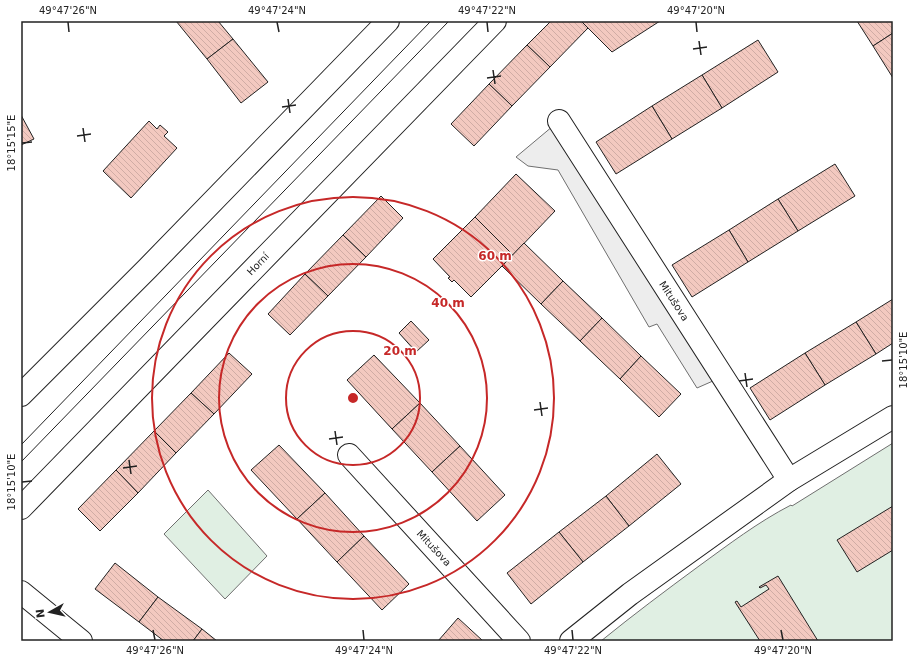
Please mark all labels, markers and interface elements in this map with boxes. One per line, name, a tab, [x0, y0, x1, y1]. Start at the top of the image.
text: 49°47'26"N	[39, 5, 97, 16]
text: 49°47'24"N	[248, 5, 306, 16]
text: 49°47'22"N	[458, 5, 516, 16]
text: 49°47'20"N	[667, 5, 725, 16]
text: 18°15'15"E	[6, 115, 17, 171]
text: 60 m	[478, 249, 512, 263]
street label: Horní	[245, 250, 272, 277]
street label: Mitušova	[657, 279, 691, 323]
text: 40 m	[431, 296, 465, 310]
text: 18°15'10"E	[898, 332, 909, 388]
text: 20 m	[383, 344, 417, 358]
centre of rings	[346, 391, 360, 405]
text: 18°15'10"E	[6, 454, 17, 510]
street label: Mitušova	[415, 528, 453, 568]
north arrow	[30, 592, 70, 632]
text: N	[34, 608, 48, 619]
text: 49°47'26"N	[126, 645, 184, 656]
text: 49°47'24"N	[335, 645, 393, 656]
text: 49°47'22"N	[544, 645, 602, 656]
text: 49°47'20"N	[754, 645, 812, 656]

